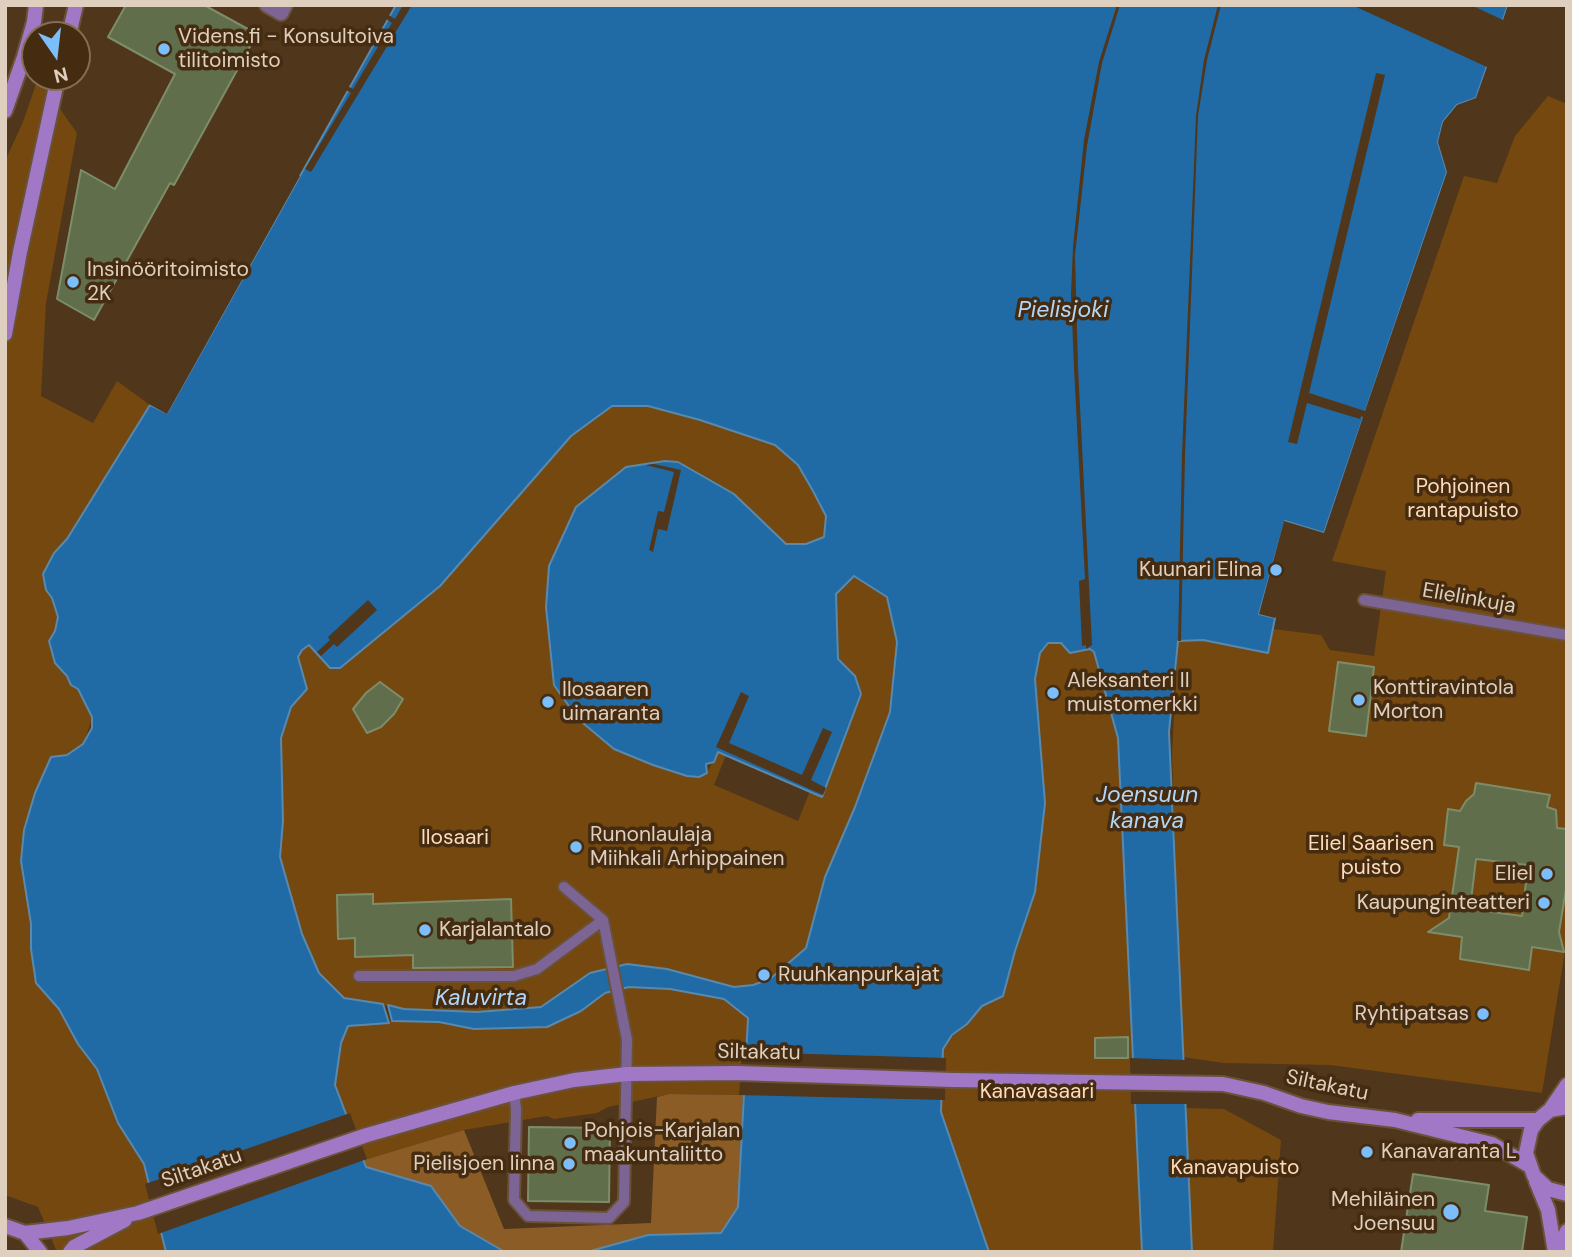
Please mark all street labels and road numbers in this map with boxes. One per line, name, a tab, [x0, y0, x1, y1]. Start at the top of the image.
street label: Elielinkuja	[1420, 578, 1518, 620]
street label: Siltakatu	[717, 1040, 801, 1066]
street label: Siltakatu	[1284, 1065, 1370, 1107]
street label: Siltakatu	[158, 1144, 246, 1194]

